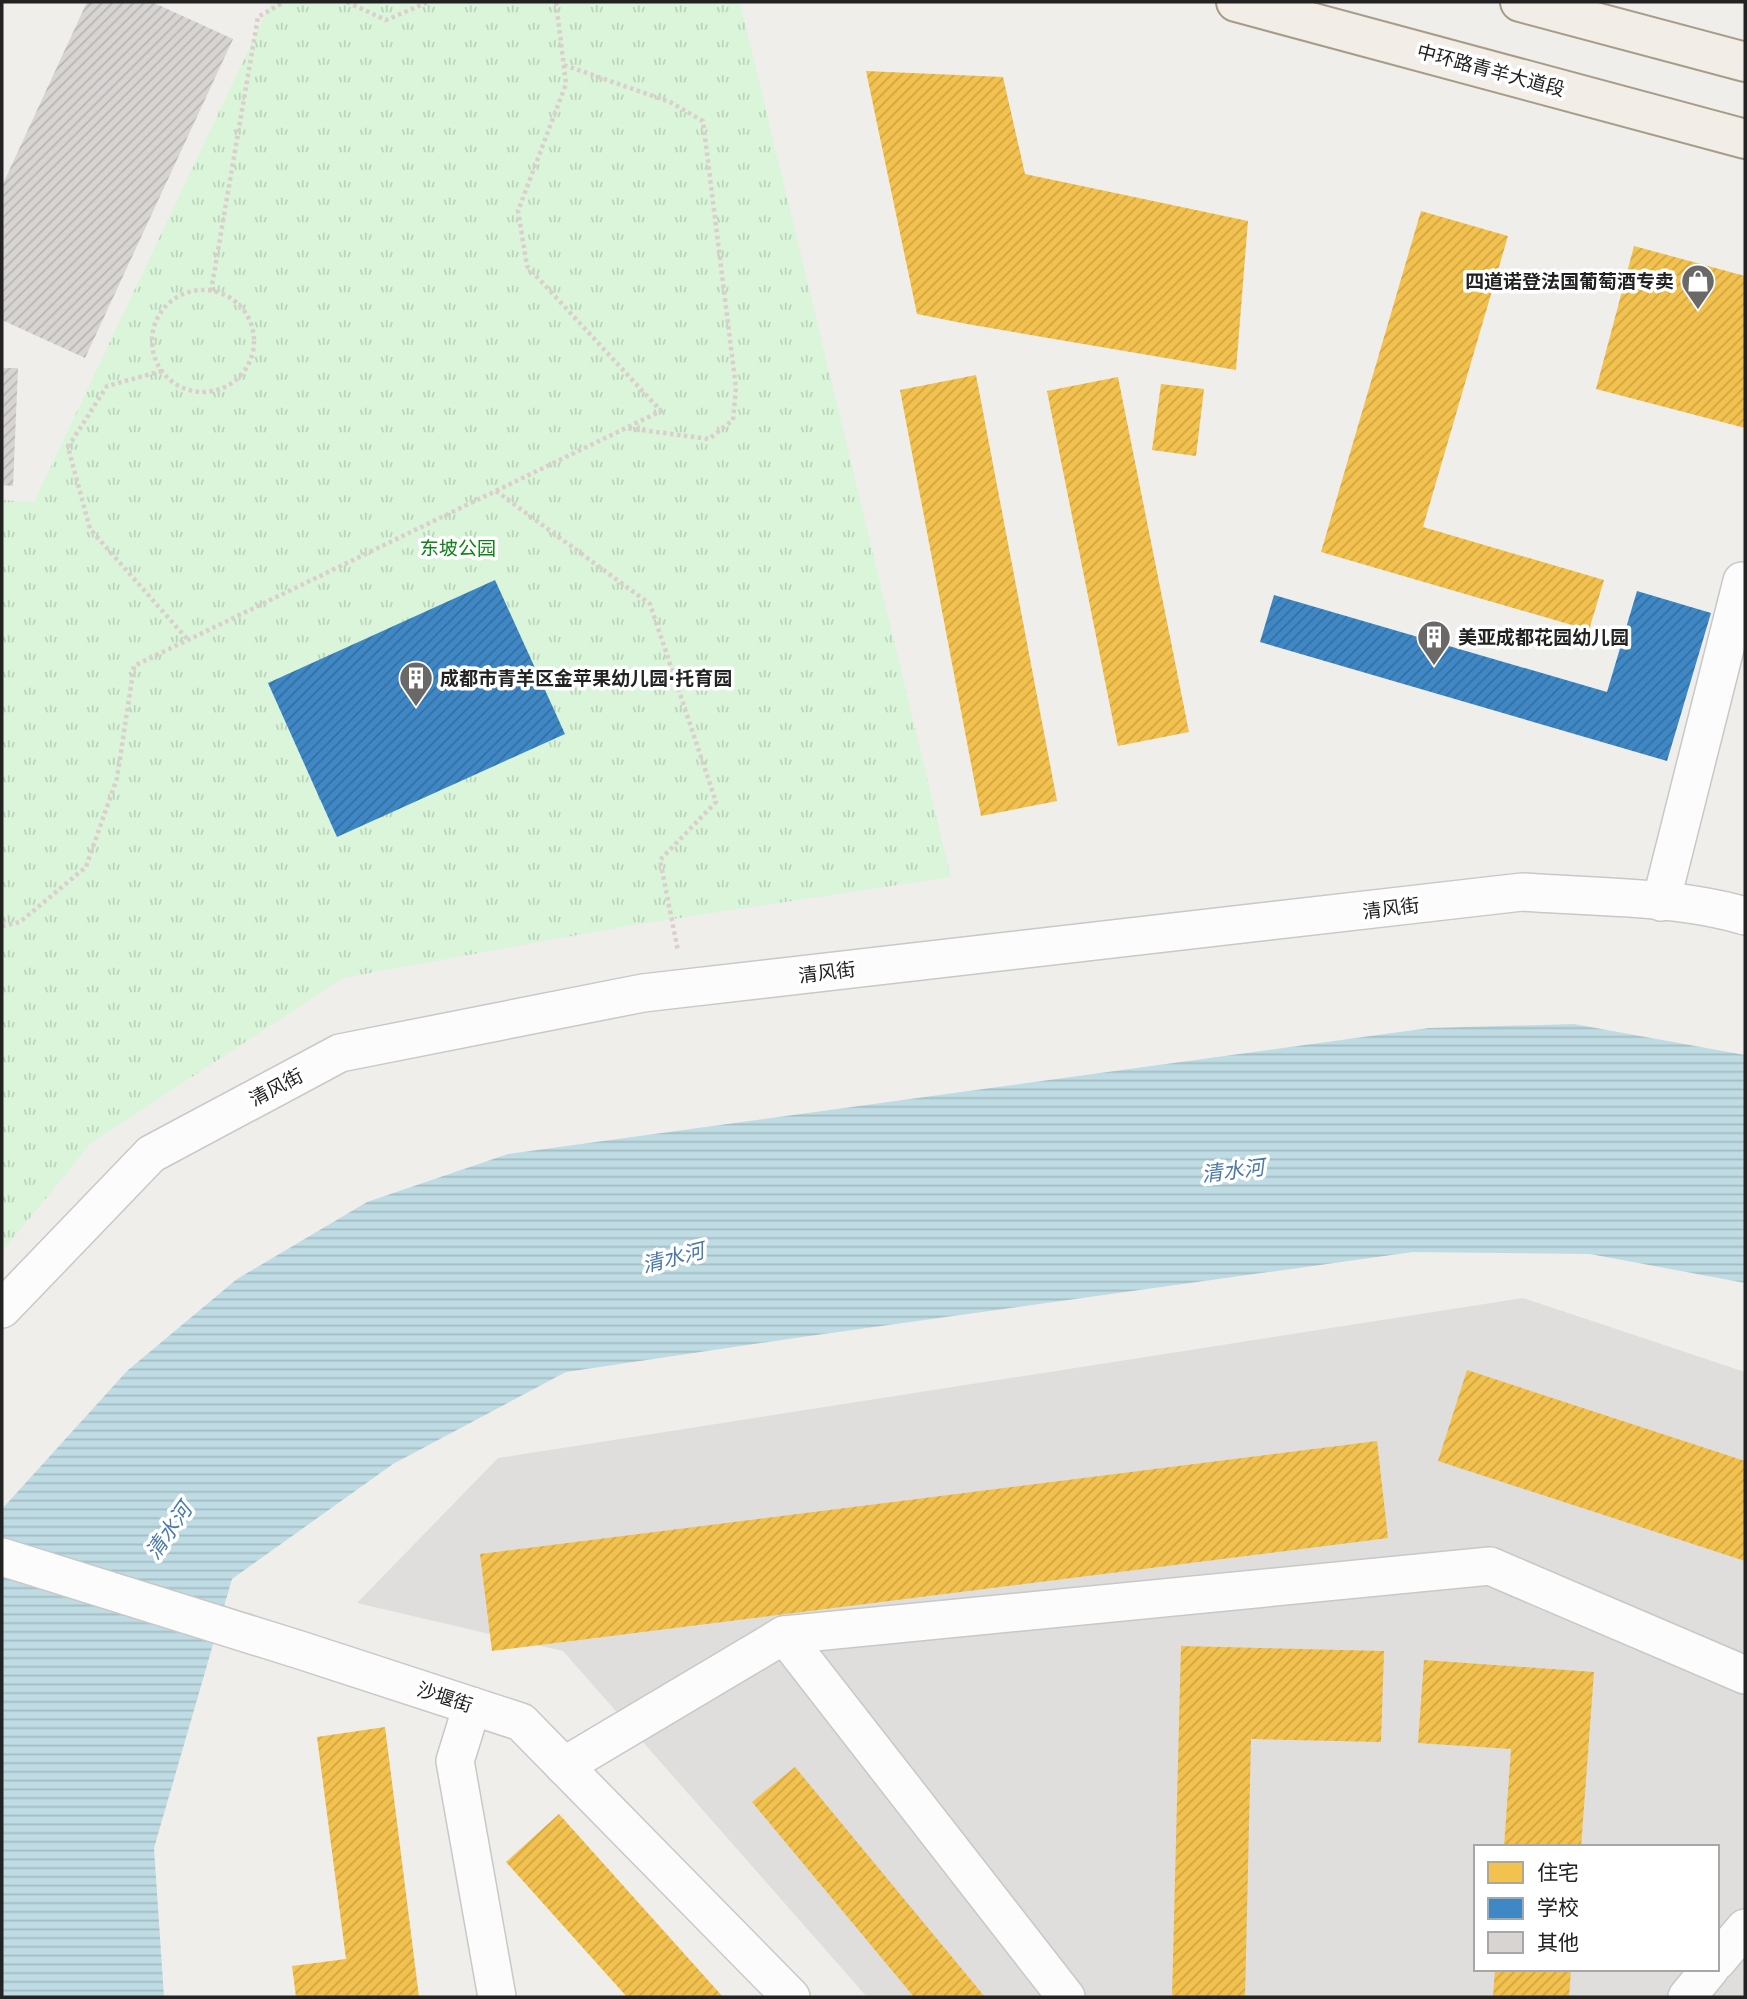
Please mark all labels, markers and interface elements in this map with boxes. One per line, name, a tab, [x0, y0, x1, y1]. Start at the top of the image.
street label: 中环路青羊大道段	[1415, 40, 1567, 100]
shop icon: 四道诺登法国葡萄酒专卖	[1679, 262, 1717, 311]
place label: 四道诺登法国葡萄酒专卖	[1465, 270, 1674, 292]
park label: 东坡公园	[420, 537, 496, 559]
building icon: 美亚成都花园幼儿园	[1415, 618, 1453, 667]
place label: 美亚成都花园幼儿园	[1458, 626, 1629, 648]
building icon: 成都市青羊区金苹果幼儿园·托育园	[397, 659, 435, 708]
place label: 成都市青羊区金苹果幼儿园·托育园	[440, 667, 732, 689]
street label: 清风街	[1361, 894, 1421, 922]
street label: 清风街	[797, 958, 857, 986]
street label: 清风街	[246, 1064, 306, 1110]
water label: 清水河	[1200, 1155, 1270, 1187]
water label: 清水河	[640, 1238, 710, 1277]
water label: 清水河	[141, 1495, 199, 1564]
street label: 沙堰街	[414, 1678, 476, 1716]
legend	[1474, 1845, 1719, 1971]
text: 住宅	[1537, 1861, 1579, 1885]
text: 学校	[1537, 1896, 1579, 1920]
text: 其他	[1537, 1931, 1579, 1955]

